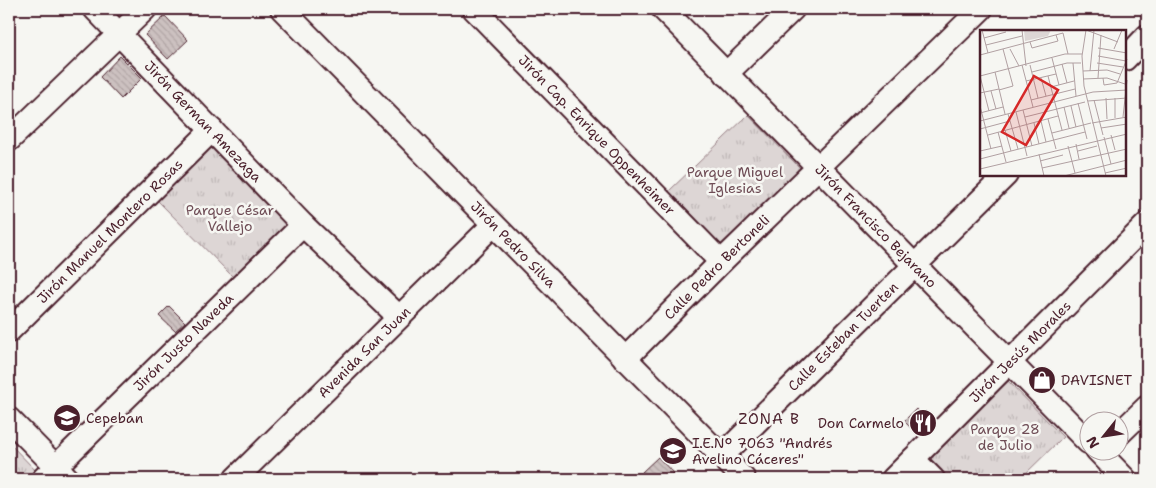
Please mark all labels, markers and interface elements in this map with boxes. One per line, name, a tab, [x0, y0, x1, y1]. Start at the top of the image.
inset map	[980, 30, 1126, 176]
street label: Jirón Cap. Enrique Oppenheimer	[515, 51, 679, 219]
street label: Jirón German Amezaga	[141, 57, 266, 186]
street label: Jirón Manuel Montero Rosas	[33, 155, 187, 307]
street label: Jirón Francisco Bejarano	[811, 160, 941, 292]
park label: Parque Miguel Iglesias	[687, 163, 784, 197]
street label: Jirón Pedro Silva	[467, 197, 560, 292]
park label: Parque César Vallejo	[186, 201, 275, 235]
street label: Calle Pedro Bertoneli	[660, 211, 773, 323]
street label: Calle Esteban Tuerten	[784, 278, 902, 395]
street label: Jirón Justo Naveda	[129, 289, 237, 395]
street label: Jirón Jesús Morales	[965, 297, 1075, 406]
street label: Avenida San Juan	[314, 302, 414, 402]
shop icon: DAVISNET	[1027, 365, 1057, 395]
place label: DAVISNET	[1061, 371, 1133, 389]
school or university icon: Cepeban	[52, 403, 82, 433]
restaurant icon: Don Carmelo	[908, 408, 938, 438]
place label: Cepeban	[86, 409, 144, 427]
district label: ZONA B	[738, 409, 800, 429]
north arrow	[1078, 410, 1128, 460]
place label: Don Carmelo	[818, 414, 904, 432]
park label: Parque 28 de Julio	[970, 420, 1040, 454]
text: N	[1082, 433, 1103, 452]
place label: I.E.N° 7063 "Andrés Avelino Cáceres"	[692, 434, 833, 468]
school or university icon: I.E.N° 7063 "Andrés Avelino Cáceres"	[658, 436, 688, 466]

